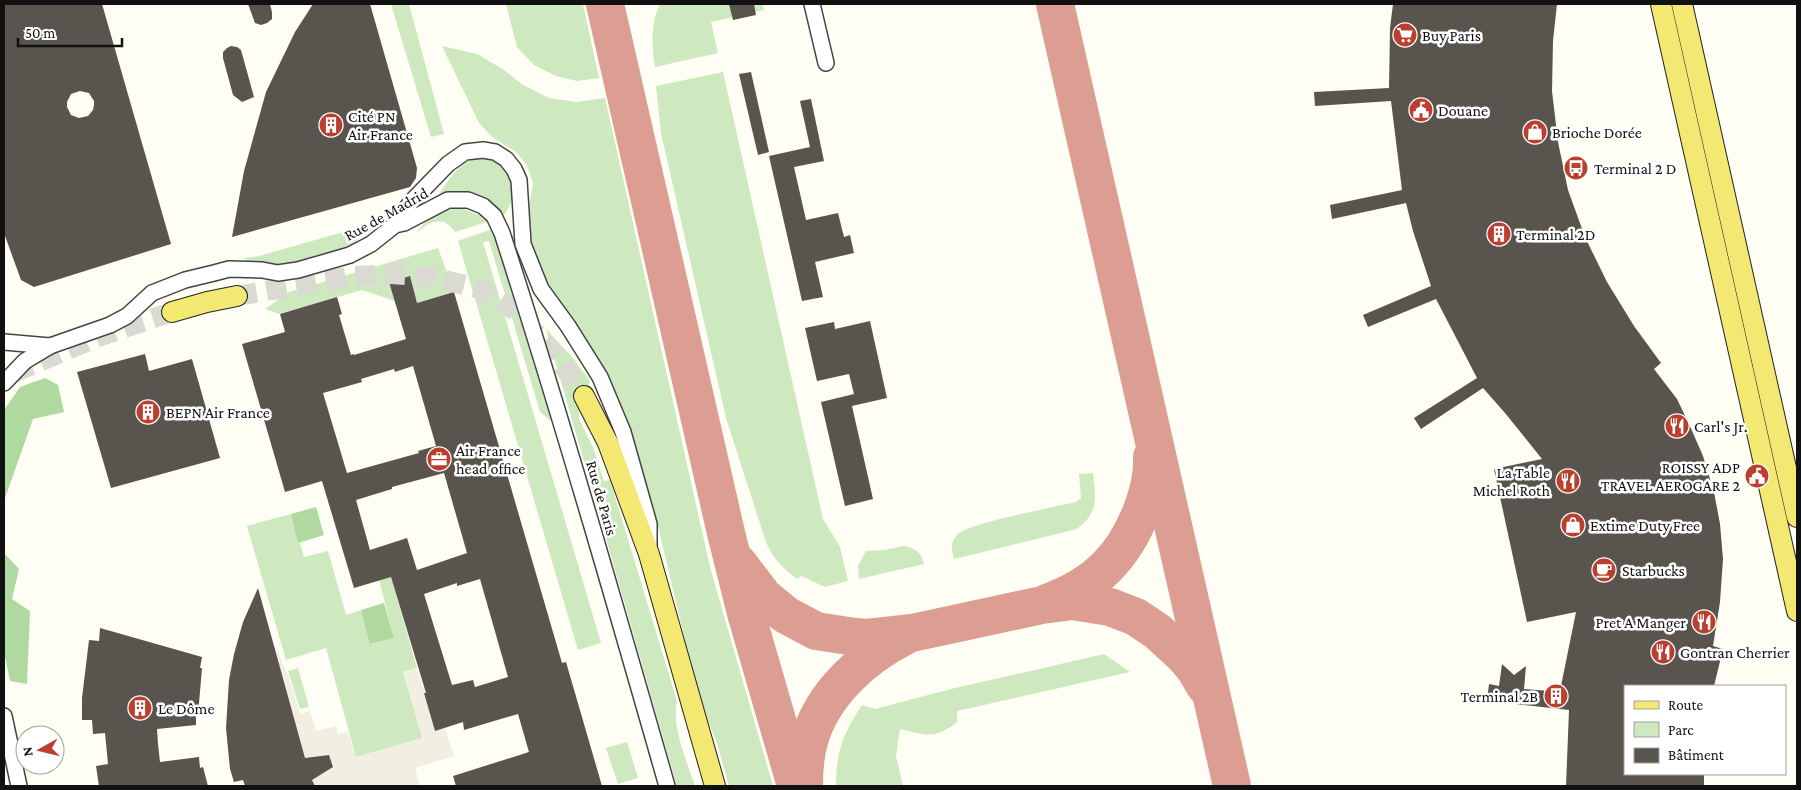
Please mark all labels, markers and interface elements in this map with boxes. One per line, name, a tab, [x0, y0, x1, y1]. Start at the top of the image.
scale bar	[18, 15, 121, 47]
supermarket icon: Buy Paris	[1392, 22, 1418, 48]
text: 50 m	[25, 25, 55, 41]
place label: Buy Paris	[1422, 27, 1481, 45]
public building icon: Douane	[1408, 97, 1434, 123]
place label: Douane	[1438, 102, 1488, 119]
place label: Cité PN Air France	[348, 108, 413, 143]
building icon: Cité PN Air France	[318, 112, 344, 138]
shop icon: Brioche Dorée	[1522, 119, 1548, 145]
place label: Brioche Dorée	[1552, 124, 1642, 141]
bus stop icon: Terminal 2 D	[1563, 155, 1589, 181]
place label: Terminal 2 D	[1594, 160, 1676, 177]
street label: Rue de Madrid	[341, 184, 431, 244]
building icon: Terminal 2D	[1486, 221, 1512, 247]
place label: Terminal 2D	[1516, 226, 1595, 243]
building icon: BEPN Air France	[135, 399, 161, 425]
place label: BEPN Air France	[166, 404, 270, 421]
restaurant icon: Carl's Jr.	[1664, 413, 1690, 439]
place label: Carl's Jr.	[1694, 418, 1747, 436]
place label: Air France head office	[456, 442, 525, 477]
office icon: Air France head office	[426, 446, 452, 472]
street label: Rue de Paris	[583, 459, 621, 537]
place label: ROISSY ADP TRAVEL AEROGARE 2	[1601, 459, 1740, 494]
public building icon: ROISSY ADP TRAVEL AEROGARE 2	[1744, 463, 1770, 489]
place label: La Table Michel Roth	[1473, 464, 1550, 499]
restaurant icon: La Table Michel Roth	[1555, 468, 1581, 494]
shop icon: Extime Duty Free	[1560, 512, 1586, 538]
place label: Extime Duty Free	[1590, 517, 1700, 535]
cafe icon: Starbucks	[1591, 557, 1617, 583]
place label: Starbucks	[1622, 562, 1685, 579]
restaurant icon: Pret A Manger	[1691, 609, 1717, 635]
place label: Pret A Manger	[1596, 614, 1686, 632]
restaurant icon: Gontran Cherrier	[1650, 639, 1676, 665]
place label: Gontran Cherrier	[1680, 644, 1790, 661]
building icon: Terminal 2B	[1543, 683, 1569, 709]
legend	[1624, 685, 1786, 775]
place label: Terminal 2B	[1461, 688, 1538, 705]
building icon: Le Dôme	[127, 695, 153, 721]
text: Route	[1668, 697, 1703, 713]
place label: Le Dôme	[158, 700, 215, 717]
text: Parc	[1668, 722, 1694, 738]
north arrow	[15, 725, 65, 775]
text: N	[18, 746, 36, 758]
text: Bâtiment	[1668, 747, 1725, 763]

